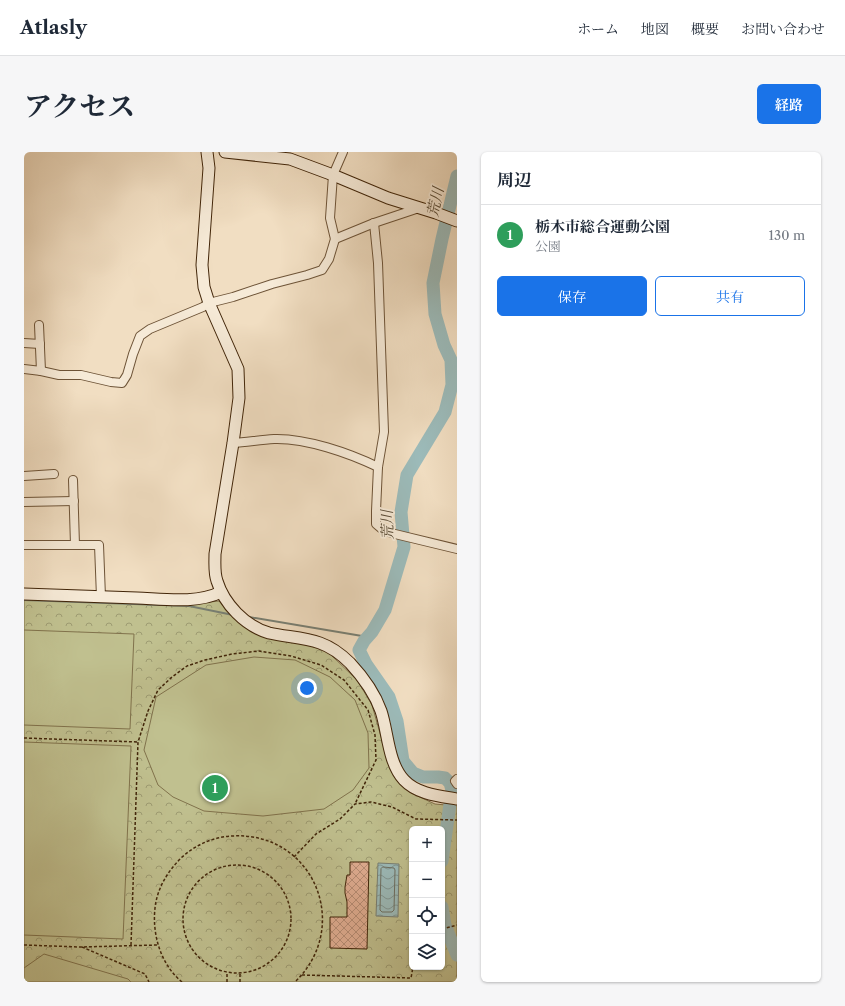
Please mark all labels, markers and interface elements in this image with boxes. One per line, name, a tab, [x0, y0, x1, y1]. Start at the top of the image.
text: Atlasly	[20, 16, 87, 39]
text: ホーム	[577, 20, 619, 38]
text: 地図	[641, 20, 669, 38]
text: 概要	[691, 20, 719, 38]
text: お問い合わせ	[741, 20, 825, 38]
button: 経路	[757, 84, 821, 124]
text: アクセス	[24, 89, 135, 123]
text: 周辺	[497, 170, 531, 190]
water label: 荒川	[423, 183, 448, 219]
text: 栃木市総合運動公園	[535, 217, 670, 236]
text: 1	[507, 227, 513, 243]
text: 130 m	[769, 227, 805, 243]
text: 公園	[535, 238, 561, 254]
button: 保存	[497, 276, 647, 316]
button: 共有	[655, 276, 805, 316]
water label: 荒川	[377, 508, 397, 540]
your location	[297, 678, 317, 698]
pin: 1	[202, 773, 228, 803]
map controls	[409, 826, 445, 970]
button: +	[409, 826, 445, 862]
button: −	[409, 862, 445, 898]
button: locate	[409, 898, 445, 934]
button: layers	[409, 934, 445, 970]

